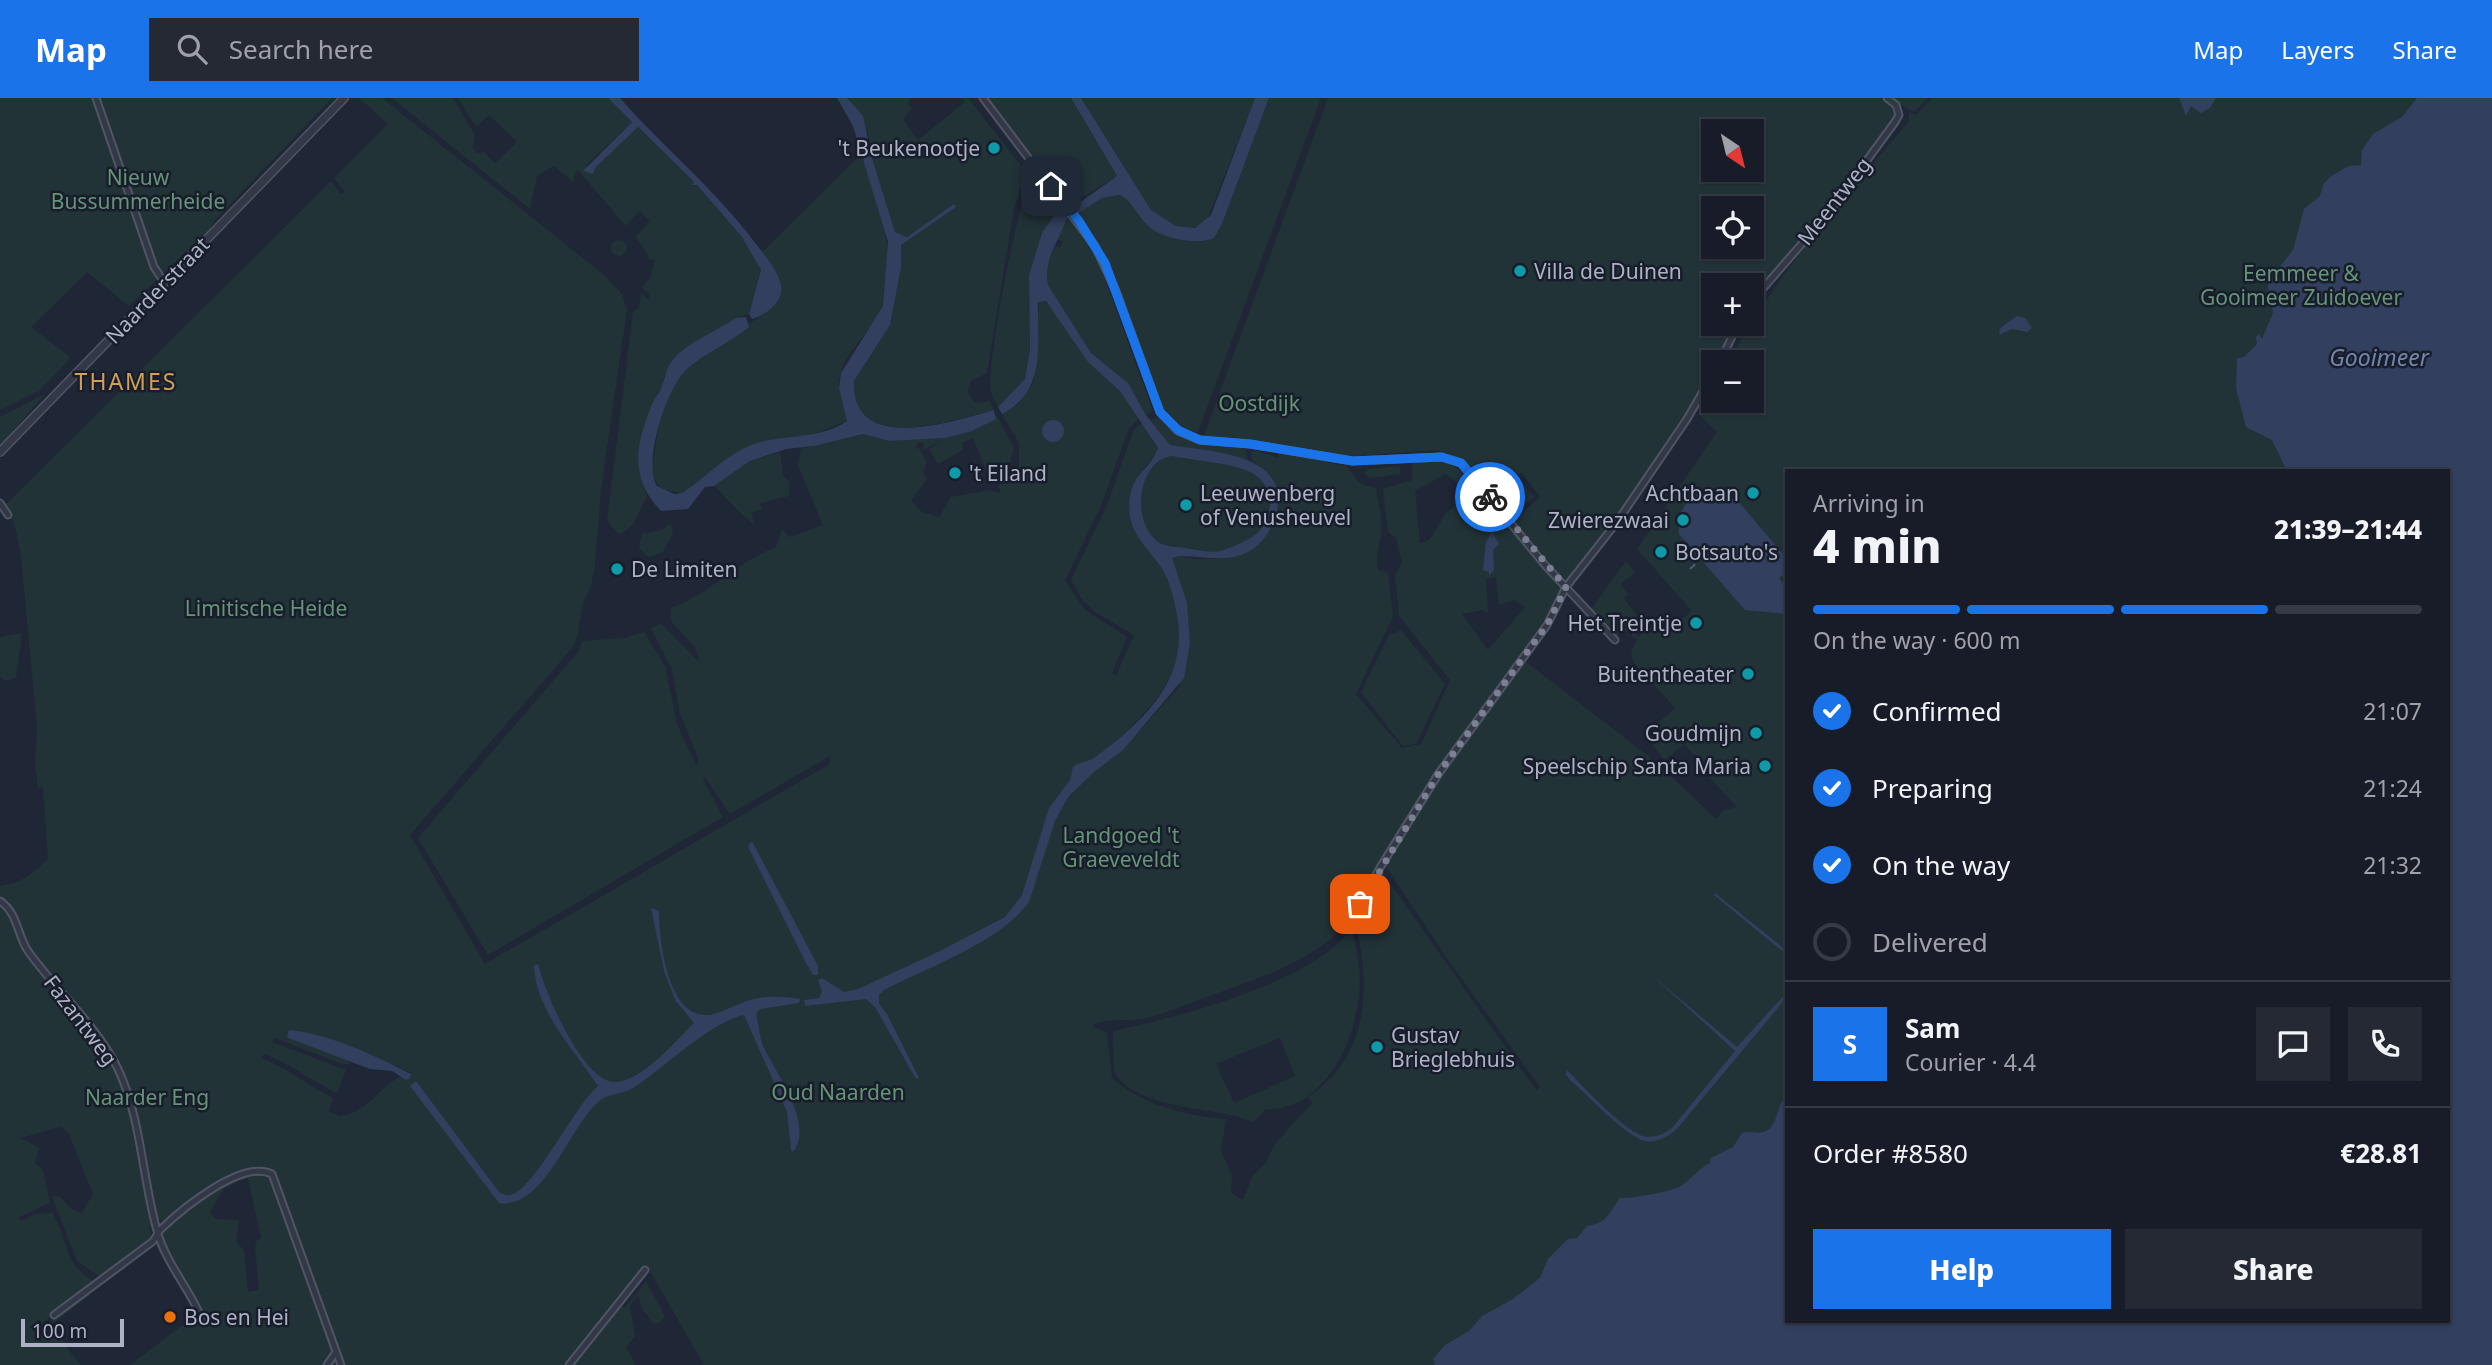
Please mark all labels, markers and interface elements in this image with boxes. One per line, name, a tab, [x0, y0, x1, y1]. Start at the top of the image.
search box	[149, 18, 639, 81]
text: Map	[35, 27, 107, 72]
icon: search	[173, 30, 211, 68]
text: Search here	[229, 31, 373, 67]
text: Map	[2193, 33, 2243, 66]
text: Layers	[2281, 33, 2355, 66]
text: Share	[2393, 33, 2457, 66]
north arrow	[1701, 119, 1764, 182]
map controls	[1701, 119, 1764, 413]
place label: 't Beukenootje	[837, 134, 980, 162]
marker: 't Beukenootje	[986, 140, 1002, 156]
street label: Meentweg	[1791, 151, 1877, 251]
pin	[1021, 156, 1081, 216]
park label: Nieuw Bussummerheide	[51, 163, 225, 215]
icon: home	[1032, 167, 1070, 205]
button: locate	[1701, 196, 1764, 259]
street label: Naarderstraat	[99, 230, 215, 349]
place label: Villa de Duinen	[1534, 257, 1682, 285]
park label: Eemmeer & Gooimeer Zuidoever	[2200, 259, 2402, 311]
marker: Villa de Duinen	[1512, 263, 1528, 279]
button: +	[1701, 273, 1764, 336]
water label: Gooimeer	[2329, 341, 2430, 373]
button: −	[1701, 350, 1764, 413]
district label: THAMES	[75, 365, 177, 397]
park label: Oostdijk	[1218, 389, 1301, 417]
place label: 't Eiland	[969, 459, 1047, 487]
courier	[1455, 462, 1525, 532]
marker: 't Eiland	[947, 465, 963, 481]
icon: bike	[1471, 478, 1509, 516]
place label: Leeuwenberg of Venusheuvel	[1200, 479, 1351, 531]
place label: Achtbaan	[1645, 479, 1739, 507]
marker: Achtbaan	[1745, 485, 1761, 501]
text: Arriving in	[1813, 487, 1925, 519]
marker: Leeuwenberg of Venusheuvel	[1178, 497, 1194, 513]
place label: Zwierezwaai	[1548, 506, 1669, 534]
text: 21:39–21:44	[2274, 511, 2422, 547]
marker: Zwierezwaai	[1675, 512, 1691, 528]
text: 4 min	[1813, 514, 1942, 576]
place label: Botsauto's	[1675, 538, 1778, 566]
marker: Botsauto's	[1653, 544, 1669, 560]
place label: De Limiten	[631, 555, 738, 583]
marker: De Limiten	[609, 561, 625, 577]
park label: Limitische Heide	[185, 594, 347, 622]
place label: Het Treintje	[1568, 609, 1682, 637]
marker: Het Treintje	[1688, 615, 1704, 631]
text: On the way · 600 m	[1813, 624, 2020, 656]
place label: Buitentheater	[1597, 660, 1734, 688]
marker: Buitentheater	[1740, 666, 1756, 682]
icon: check	[1813, 692, 1851, 730]
text: Confirmed	[1872, 693, 2002, 729]
text: 21:07	[2363, 695, 2422, 727]
place label: Goudmijn	[1645, 719, 1742, 747]
marker: Goudmijn	[1748, 725, 1764, 741]
place label: Speelschip Santa Maria	[1523, 752, 1751, 780]
marker: Speelschip Santa Maria	[1757, 758, 1773, 774]
icon: check	[1813, 769, 1851, 807]
text: Preparing	[1872, 770, 1993, 806]
text: 21:24	[2363, 772, 2422, 804]
park label: Landgoed 't Graeveveldt	[1062, 821, 1180, 873]
icon: check	[1813, 846, 1851, 884]
text: On the way	[1872, 847, 2010, 883]
text: 21:32	[2363, 849, 2422, 881]
pin	[1330, 874, 1390, 934]
icon: bag	[1341, 885, 1379, 923]
text: Delivered	[1872, 924, 1988, 960]
street label: Fazantweg	[38, 969, 124, 1071]
button: chat	[2256, 1007, 2330, 1081]
button: phone	[2348, 1007, 2422, 1081]
text: Sam	[1905, 1010, 1960, 1046]
place label: Gustav Brieglebhuis	[1391, 1021, 1515, 1073]
text: S	[1843, 1026, 1857, 1062]
marker: Gustav Brieglebhuis	[1369, 1039, 1385, 1055]
text: Courier · 4.4	[1905, 1046, 2036, 1078]
park label: Oud Naarden	[771, 1078, 905, 1106]
park label: Naarder Eng	[85, 1083, 209, 1111]
text: Order #8580	[1813, 1135, 1968, 1171]
text: €28.81	[2340, 1135, 2422, 1171]
button: Help	[1813, 1229, 2111, 1309]
button: Share	[2125, 1229, 2422, 1309]
place label: Bos en Hei	[184, 1303, 289, 1331]
marker: Bos en Hei	[162, 1309, 178, 1325]
scale bar	[21, 1316, 124, 1348]
text: 100 m	[32, 1318, 87, 1344]

